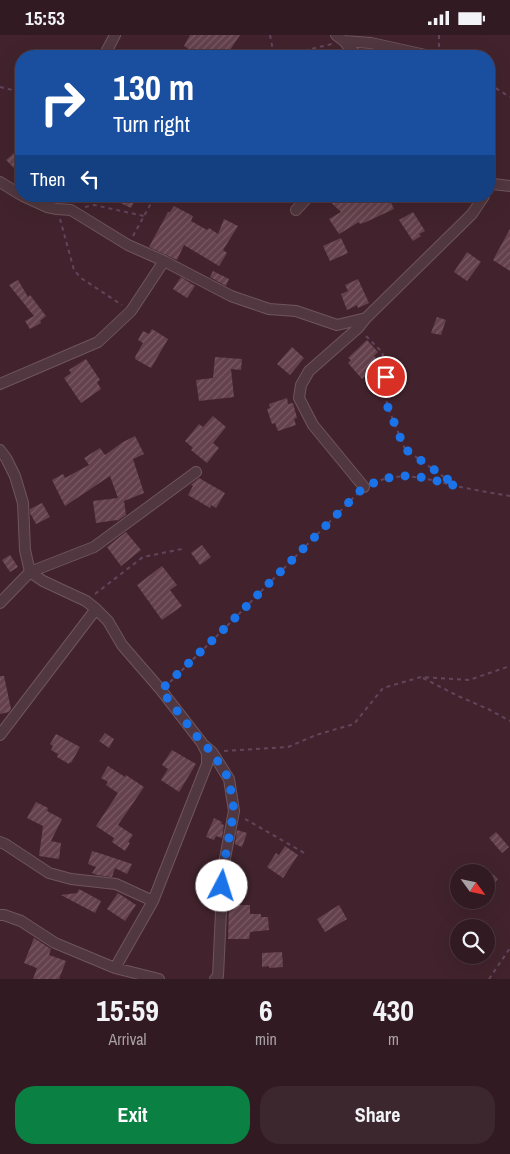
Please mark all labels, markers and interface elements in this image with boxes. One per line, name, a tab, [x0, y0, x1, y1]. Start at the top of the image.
text: 15:53	[25, 5, 65, 31]
text: 130 m	[113, 64, 194, 111]
icon: right	[30, 70, 95, 135]
text: Turn right	[113, 109, 190, 139]
icon: left	[76, 165, 104, 193]
text: Then	[30, 166, 66, 192]
pin	[365, 356, 407, 398]
icon: arrive	[372, 363, 400, 391]
position arrow	[195, 859, 247, 911]
north arrow	[450, 864, 495, 909]
map controls	[450, 864, 495, 964]
button: search	[450, 919, 495, 964]
text: 15:59	[96, 990, 159, 1030]
text: 6	[259, 990, 273, 1030]
text: 430	[373, 990, 414, 1030]
text: Arrival	[109, 1028, 146, 1050]
text: min	[255, 1028, 277, 1050]
text: m	[388, 1028, 399, 1050]
button: Exit	[15, 1086, 250, 1144]
button: Share	[260, 1086, 495, 1144]

